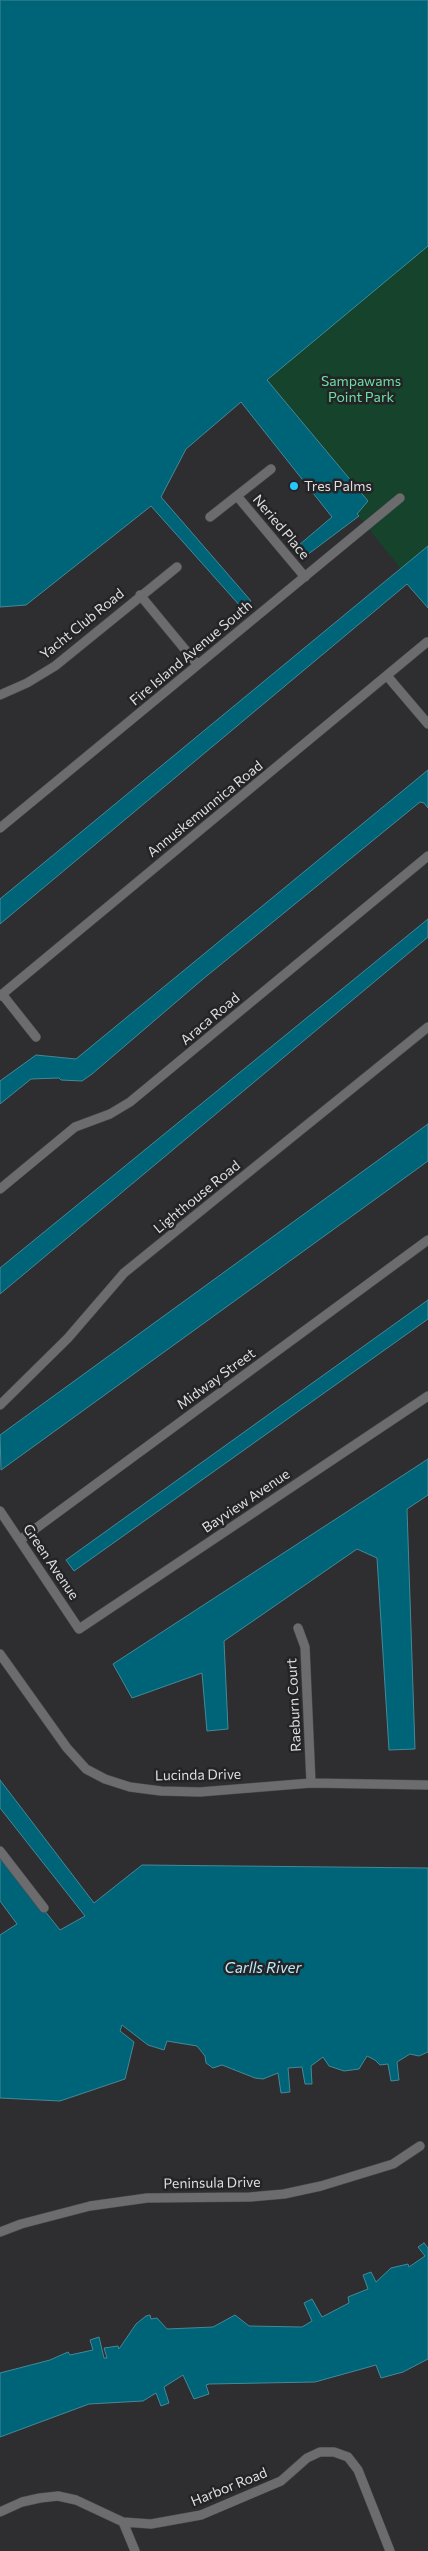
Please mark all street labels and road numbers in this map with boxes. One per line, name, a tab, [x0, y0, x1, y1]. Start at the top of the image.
street label: Neried Place	[249, 491, 313, 563]
street label: Yacht Club Road	[37, 585, 127, 663]
street label: Fire Island Avenue South	[126, 597, 256, 709]
street label: Annuskemunnica Road	[144, 757, 266, 861]
street label: Araca Road	[177, 989, 243, 1049]
street label: Lighthouse Road	[150, 1157, 244, 1237]
street label: Midway Street	[174, 1345, 258, 1413]
street label: Bayview Avenue	[199, 1466, 293, 1536]
street label: Green Avenue	[19, 1521, 83, 1603]
street label: Raeburn Court	[283, 1658, 305, 1752]
street label: Lucinda Drive	[155, 1766, 241, 1784]
street label: Peninsula Drive	[163, 2174, 261, 2192]
street label: Harbor Road	[188, 2464, 270, 2510]

